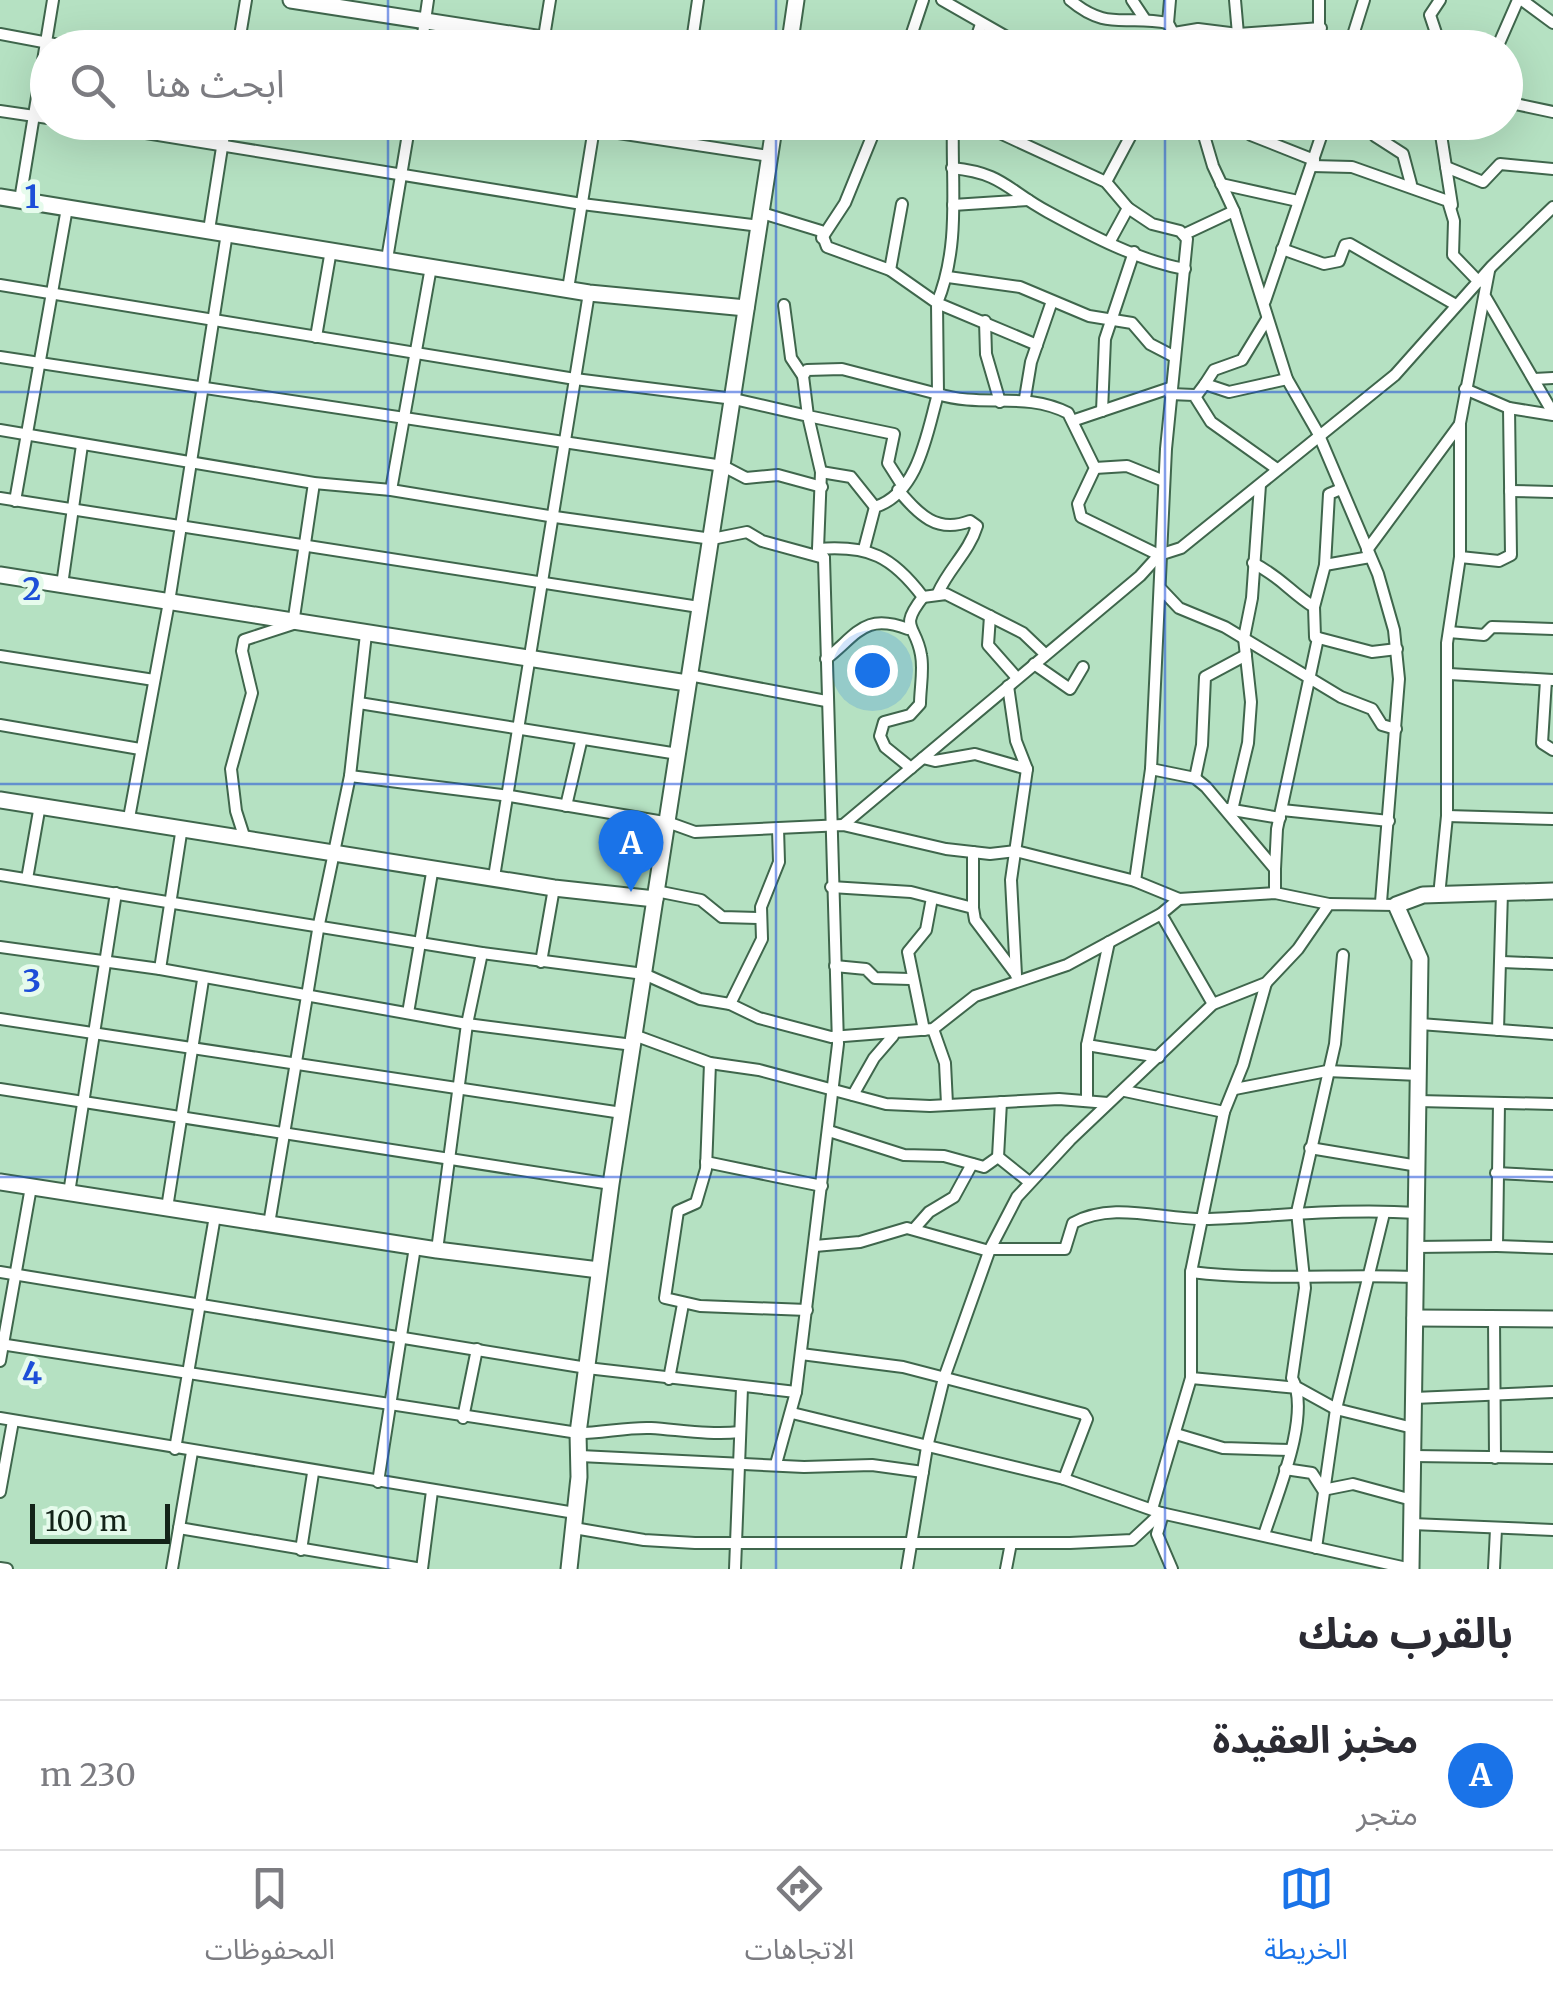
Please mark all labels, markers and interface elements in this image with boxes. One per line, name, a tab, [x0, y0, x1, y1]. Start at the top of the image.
search box	[30, 30, 1523, 140]
icon: search	[65, 58, 120, 113]
text: ابحث هنا	[145, 60, 285, 107]
text: 1	[25, 177, 40, 217]
text: 2	[23, 569, 41, 609]
your location	[847, 645, 898, 696]
pin: A	[598, 810, 664, 892]
text: 3	[23, 961, 41, 1001]
text: 4	[22, 1353, 42, 1393]
scale bar	[30, 1499, 170, 1544]
text: 100 m	[45, 1503, 127, 1539]
text: بالقرب منك	[1298, 1607, 1513, 1659]
text: مخبز العقيدة	[1212, 1716, 1418, 1763]
text: 230 m	[40, 1755, 136, 1795]
text: A	[1469, 1755, 1492, 1795]
text: متجر	[1356, 1794, 1418, 1834]
tab: المحفوظات	[205, 1861, 335, 1980]
tab: الاتجاهات	[745, 1861, 854, 1980]
tab: الخريطة	[1264, 1861, 1348, 1980]

